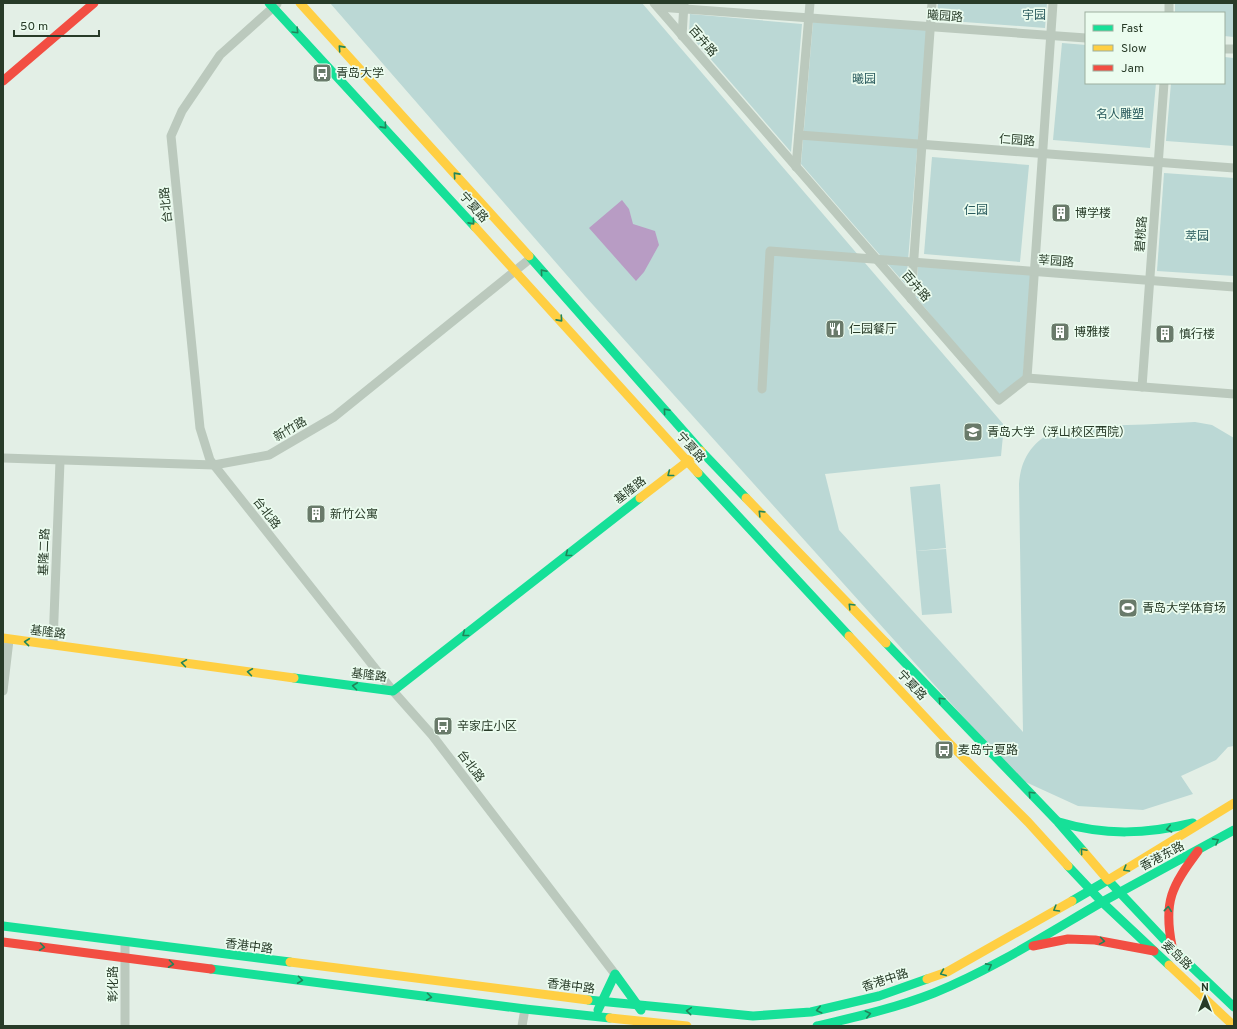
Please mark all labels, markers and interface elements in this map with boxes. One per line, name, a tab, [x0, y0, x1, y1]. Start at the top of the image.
street label: 曦园路	[926, 8, 963, 26]
park label: 宇园	[1022, 8, 1046, 24]
scale bar	[14, 12, 99, 38]
legend	[1085, 12, 1225, 84]
text: 50 m	[20, 19, 48, 35]
text: Fast	[1121, 21, 1143, 37]
street label: 百卉路	[684, 23, 720, 60]
one-way arrow	[291, 26, 299, 34]
text: Slow	[1121, 41, 1147, 57]
one-way arrow	[338, 45, 345, 52]
text: Jam	[1121, 61, 1144, 77]
bus stop icon: 青岛大学	[311, 62, 333, 84]
place label: 青岛大学	[336, 66, 384, 82]
park label: 曦园	[852, 72, 876, 88]
park label: 名人雕塑	[1096, 107, 1144, 123]
one-way arrow	[380, 122, 387, 129]
street label: 仁园路	[998, 132, 1035, 150]
one-way arrow	[453, 172, 461, 180]
street label: 台北路	[157, 186, 177, 224]
street label: 宁夏路	[455, 189, 491, 226]
building icon: 博学楼	[1050, 202, 1072, 224]
park label: 仁园	[964, 203, 988, 219]
place label: 博学楼	[1075, 206, 1111, 222]
street label: 碧桃路	[1133, 216, 1151, 253]
one-way arrow	[468, 217, 475, 225]
park label: 萃园	[1185, 229, 1209, 245]
street label: 莘园路	[1037, 253, 1074, 271]
street label: 百卉路	[897, 268, 933, 305]
one-way arrow	[541, 269, 548, 276]
one-way arrow	[555, 314, 562, 321]
restaurant icon: 仁园餐厅	[824, 318, 846, 340]
building icon: 博雅楼	[1049, 321, 1071, 343]
place label: 仁园餐厅	[849, 322, 897, 338]
building icon: 慎行楼	[1154, 323, 1176, 345]
place label: 博雅楼	[1074, 325, 1110, 341]
place label: 慎行楼	[1179, 327, 1215, 343]
one-way arrow	[664, 408, 671, 416]
street label: 新竹路	[271, 414, 310, 446]
school or university icon: 青岛大学（浮山校区西院）	[962, 421, 984, 443]
place label: 青岛大学（浮山校区西院）	[987, 425, 1131, 441]
street label: 宁夏路	[672, 429, 708, 466]
one-way arrow	[668, 469, 675, 476]
street label: 基隆路	[612, 473, 650, 508]
street label: 台北路	[249, 495, 284, 533]
building icon: 新竹公寓	[305, 503, 327, 525]
place label: 新竹公寓	[330, 507, 378, 523]
one-way arrow	[758, 510, 766, 518]
street label: 基隆二路	[36, 528, 54, 576]
one-way arrow	[565, 549, 572, 556]
sports icon: 青岛大学体育场	[1117, 597, 1139, 619]
place label: 青岛大学体育场	[1142, 601, 1226, 617]
one-way arrow	[848, 603, 856, 611]
street label: 基隆路	[29, 623, 67, 643]
one-way arrow	[463, 629, 470, 636]
one-way arrow	[24, 637, 30, 646]
one-way arrow	[181, 658, 187, 667]
street label: 基隆路	[350, 666, 388, 686]
street label: 宁夏路	[893, 667, 929, 704]
one-way arrow	[247, 668, 253, 677]
one-way arrow	[352, 682, 358, 691]
one-way arrow	[938, 697, 946, 705]
bus stop icon: 辛家庄小区	[432, 715, 454, 737]
place label: 辛家庄小区	[457, 719, 517, 735]
bus stop icon: 麦岛宁夏路	[933, 739, 955, 761]
place label: 麦岛宁夏路	[958, 743, 1018, 759]
street label: 台北路	[453, 747, 487, 786]
one-way arrow	[1028, 791, 1036, 799]
one-way arrow	[1166, 824, 1173, 832]
one-way arrow	[1212, 838, 1219, 845]
street label: 香港东路	[1138, 839, 1187, 875]
one-way arrow	[1080, 848, 1087, 856]
one-way arrow	[1123, 865, 1130, 872]
one-way arrow	[1053, 905, 1060, 912]
one-way arrow	[1163, 906, 1172, 912]
street label: 香港中路	[224, 936, 274, 958]
one-way arrow	[1099, 936, 1105, 945]
street label: 麦岛路	[1158, 938, 1195, 974]
one-way arrow	[39, 942, 45, 951]
one-way arrow	[168, 959, 174, 968]
one-way arrow	[984, 963, 992, 970]
street label: 彰化路	[106, 966, 122, 1002]
street label: 香港中路	[860, 966, 911, 996]
one-way arrow	[939, 968, 946, 976]
one-way arrow	[297, 976, 303, 985]
street label: 香港中路	[546, 976, 596, 998]
north arrow	[1185, 977, 1225, 1017]
text: N	[1201, 981, 1209, 995]
one-way arrow	[425, 992, 432, 1001]
one-way arrow	[686, 1006, 692, 1015]
one-way arrow	[816, 1006, 822, 1014]
one-way arrow	[865, 1011, 872, 1019]

